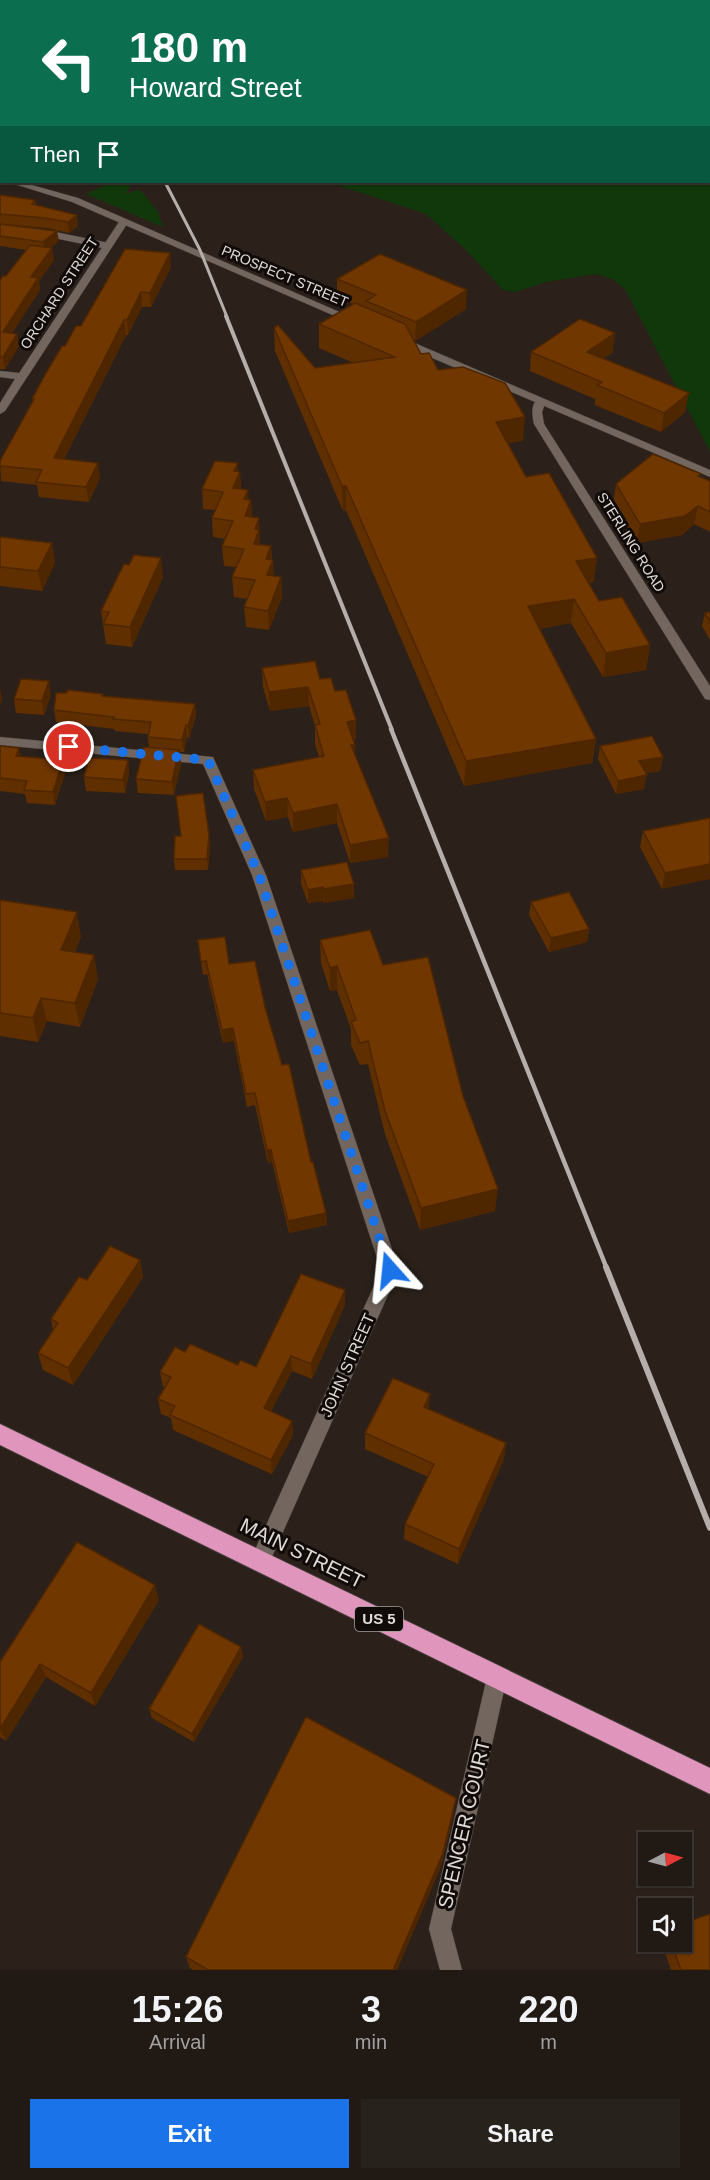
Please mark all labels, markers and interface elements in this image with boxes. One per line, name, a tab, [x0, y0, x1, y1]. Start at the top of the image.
icon: left	[30, 24, 108, 102]
text: 180 m	[129, 24, 248, 71]
text: Howard Street	[129, 73, 302, 103]
icon: arrive	[92, 138, 125, 171]
text: Then	[30, 142, 80, 167]
street label: ORCHARD STREET	[17, 234, 101, 352]
street label: PROSPECT STREET	[219, 242, 351, 310]
street label: STERLING ROAD	[594, 489, 668, 595]
pin	[43, 721, 94, 772]
icon: arrive	[52, 730, 85, 763]
position arrow	[358, 1238, 422, 1302]
street label: JOHN STREET	[317, 1311, 378, 1419]
street label: MAIN STREET	[237, 1514, 367, 1592]
road number: US 5	[355, 1607, 403, 1631]
street label: SPENCER COURT	[434, 1737, 494, 1911]
north arrow	[638, 1832, 692, 1886]
map controls	[638, 1832, 692, 1952]
button: sound	[638, 1898, 692, 1952]
text: 15:26	[131, 1989, 223, 2030]
text: 3	[361, 1989, 381, 2030]
text: 220	[518, 1989, 579, 2030]
text: Arrival	[149, 2031, 206, 2053]
text: min	[355, 2031, 387, 2053]
text: m	[540, 2031, 557, 2053]
button: Exit	[30, 2099, 349, 2168]
button: Share	[361, 2099, 680, 2168]

